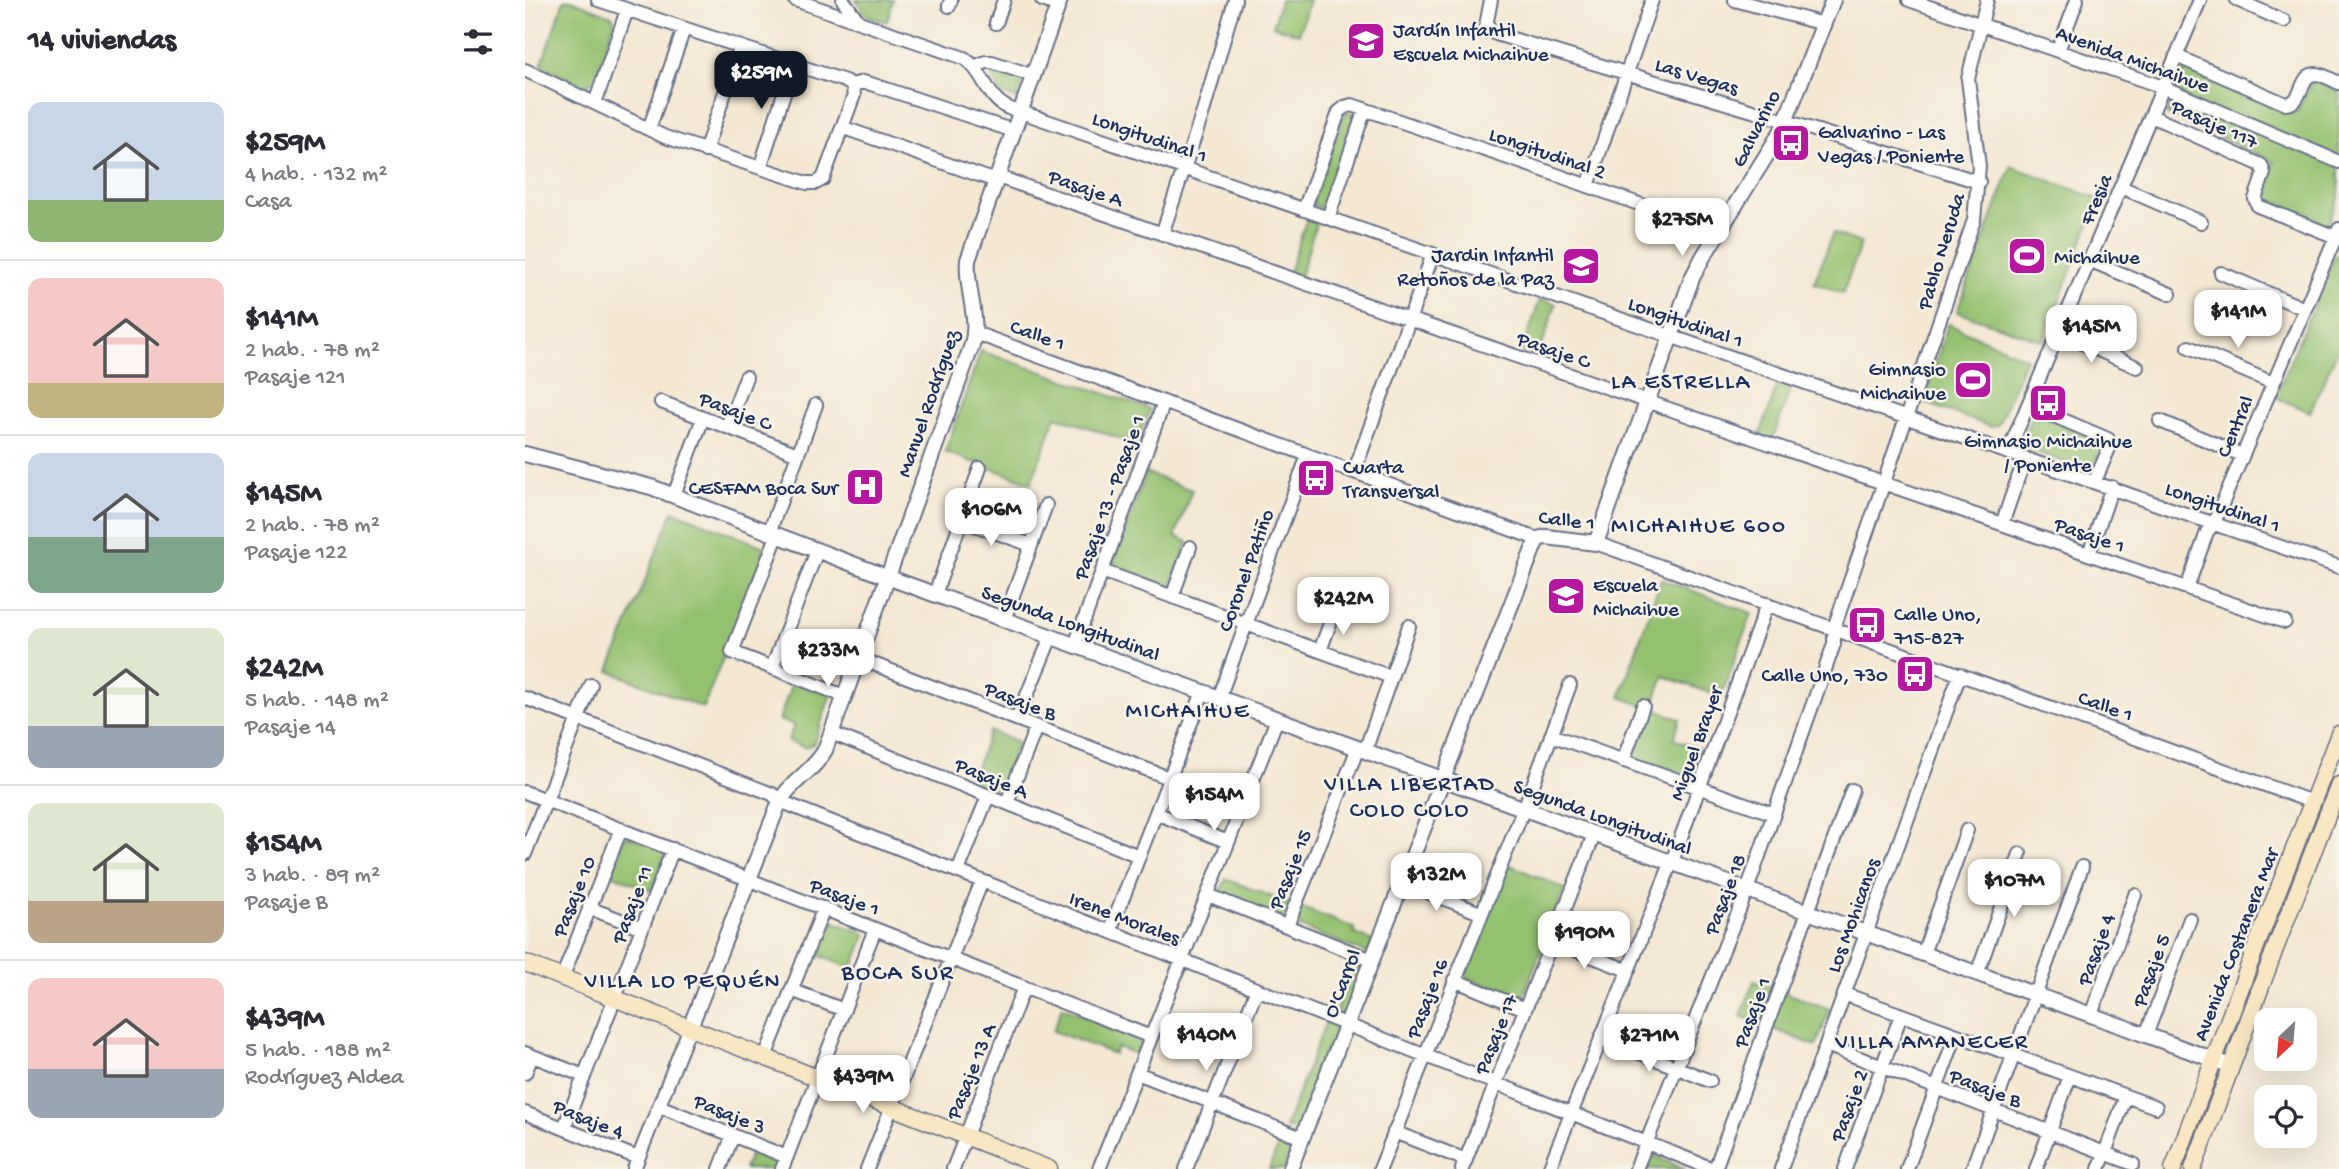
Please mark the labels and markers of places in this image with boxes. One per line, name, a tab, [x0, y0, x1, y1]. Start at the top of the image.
school or university icon: Jardín Infantil Escuela Michaihue	[1345, 20, 1387, 62]
place label: Jardín Infantil Escuela Michaihue	[1393, 20, 1550, 69]
pin: $259M	[712, 52, 810, 111]
bus stop icon: Galvarino - Las Vegas / Poniente	[1770, 122, 1812, 164]
place label: Galvarino - Las Vegas / Poniente	[1817, 122, 1965, 171]
pin: $275M	[1633, 198, 1731, 258]
sports icon: Michaihue	[2006, 235, 2048, 277]
place label: Jardin Infantil Retoños de la Paz	[1397, 245, 1555, 294]
school or university icon: Jardin Infantil Retoños de la Paz	[1560, 245, 1602, 287]
place label: Michaihue	[2054, 247, 2141, 272]
pin: $141M	[2189, 290, 2287, 350]
pin: $145M	[2042, 306, 2140, 365]
place label: Gimnasio Michaihue	[1860, 359, 1947, 408]
sports icon: Gimnasio Michaihue	[1952, 359, 1994, 401]
bus stop icon: Gimnasio Michaihue / Poniente	[2027, 382, 2069, 424]
place label: Gimnasio Michaihue / Poniente	[1964, 431, 2133, 480]
bus stop icon: Cuarta Transversal	[1295, 457, 1337, 499]
place label: Cuarta Transversal	[1342, 457, 1439, 506]
hospital icon: CESFAM Boca Sur	[844, 466, 886, 508]
place label: CESFAM Boca Sur	[689, 478, 840, 503]
pin: $106M	[942, 489, 1040, 548]
school or university icon: Escuela Michaihue	[1545, 575, 1587, 617]
place label: Escuela Michaihue	[1593, 575, 1680, 624]
pin: $242M	[1294, 578, 1392, 637]
bus stop icon: Calle Uno, 715-827	[1846, 604, 1888, 646]
place label: Calle Uno, 715-827	[1893, 604, 1982, 653]
pin: $233M	[779, 630, 877, 689]
bus stop icon: Calle Uno, 730	[1894, 653, 1936, 695]
place label: Calle Uno, 730	[1762, 665, 1888, 690]
pin: $154M	[1165, 774, 1263, 833]
pin: $132M	[1387, 853, 1485, 913]
pin: $107M	[1965, 860, 2063, 919]
pin: $190M	[1535, 912, 1633, 971]
pin: $140M	[1157, 1014, 1255, 1073]
pin: $271M	[1600, 1014, 1698, 1074]
pin: $439M	[814, 1056, 912, 1115]

